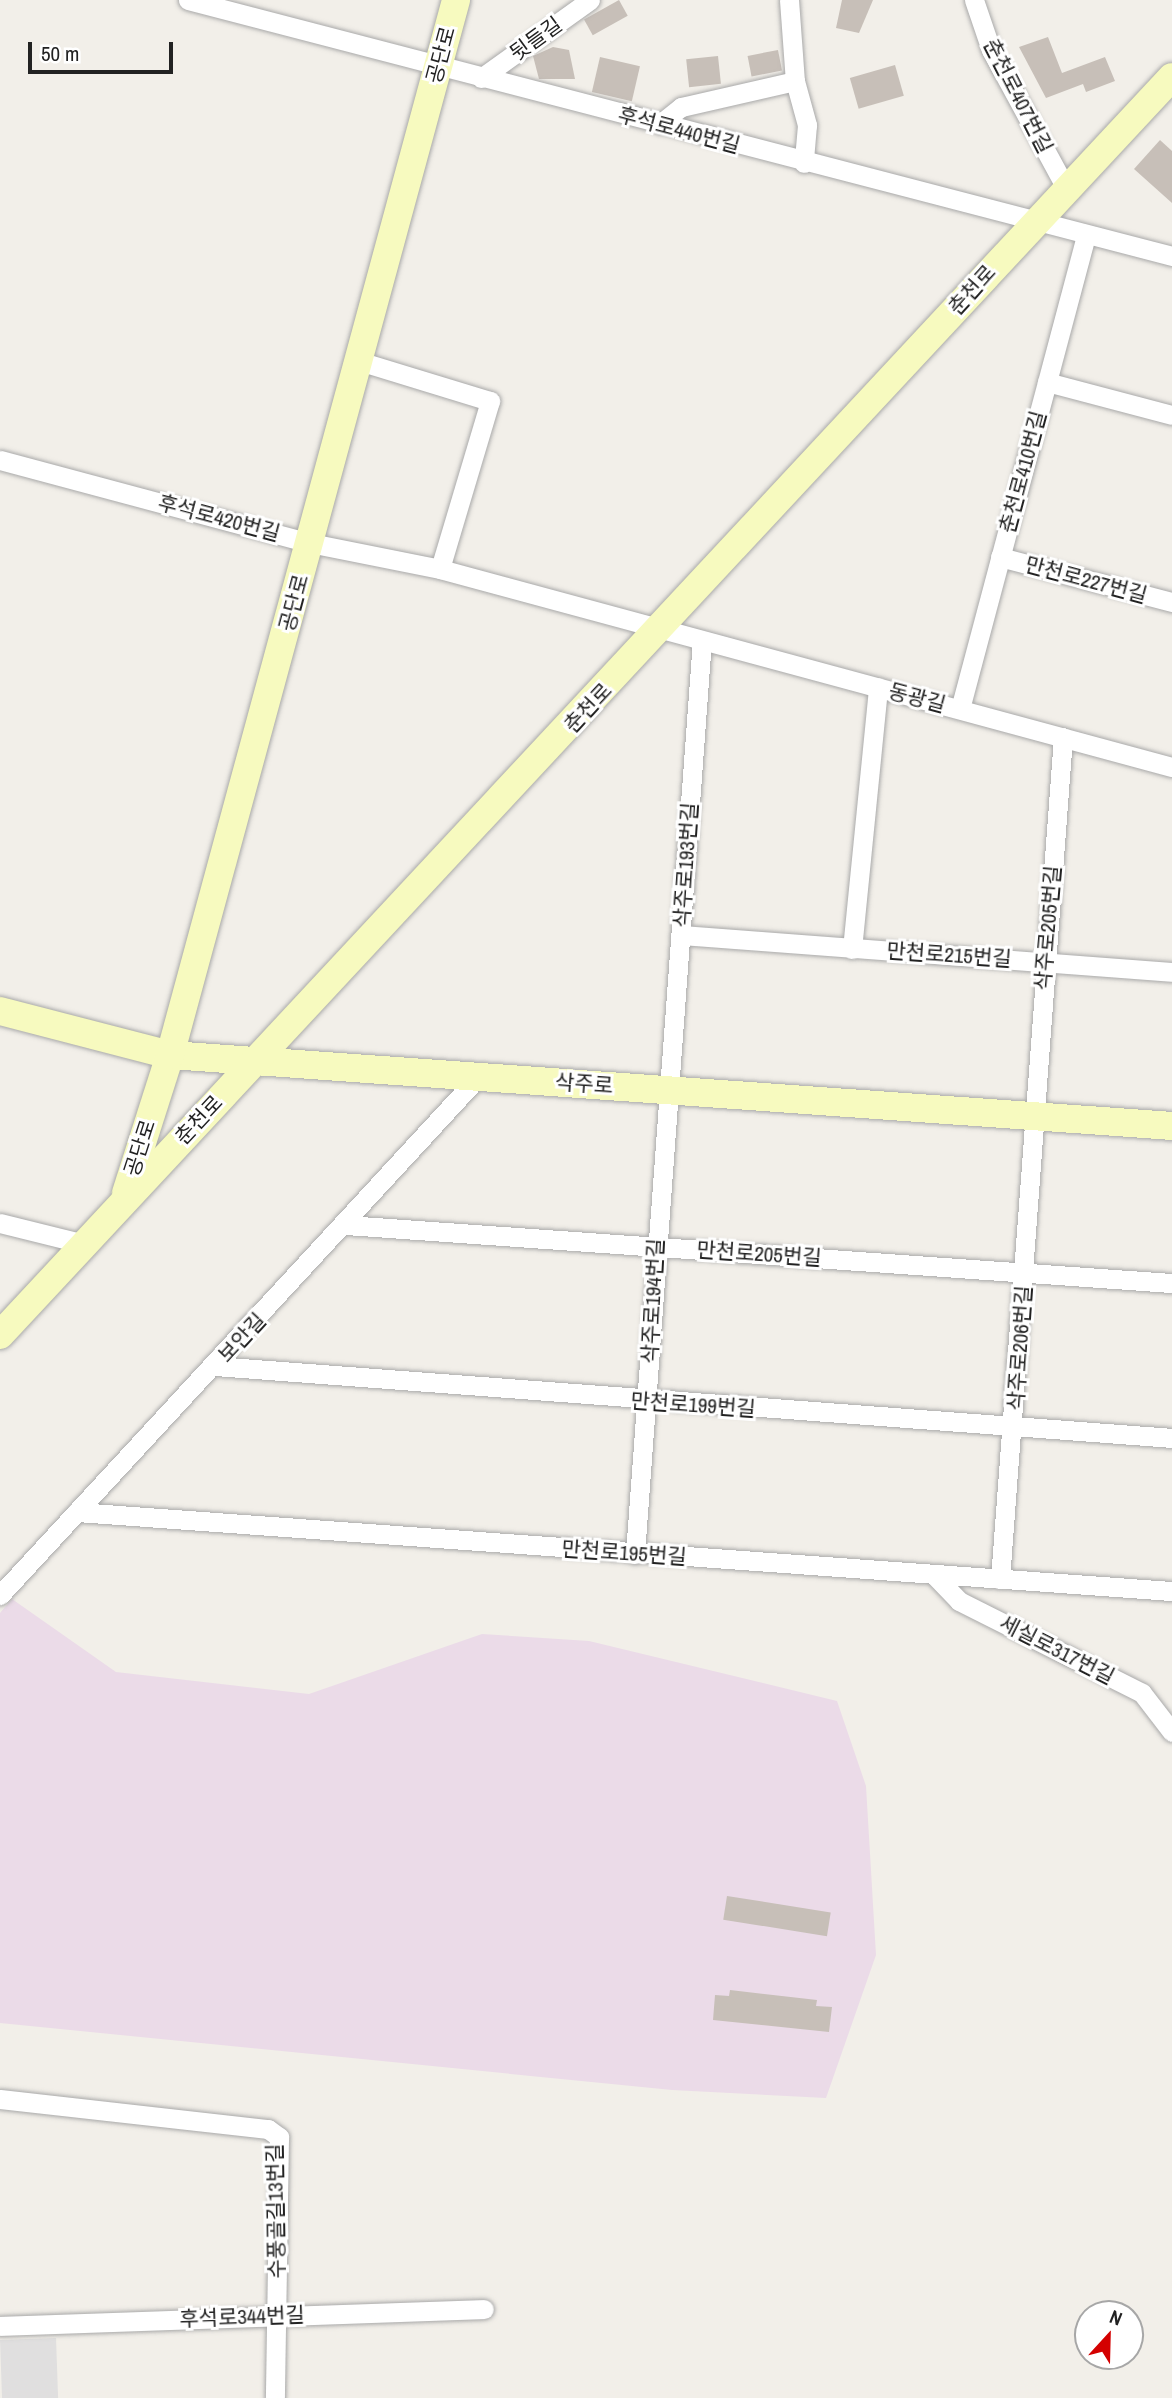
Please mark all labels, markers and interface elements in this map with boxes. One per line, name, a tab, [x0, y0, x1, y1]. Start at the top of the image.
street label: 뒷들길	[505, 12, 567, 66]
street label: 공단로	[421, 24, 461, 86]
scale bar	[32, 28, 177, 72]
street label: 춘천로407번길	[978, 34, 1058, 158]
text: 50 m	[41, 39, 79, 68]
street label: 후석로440번길	[615, 102, 743, 158]
street label: 춘천로	[943, 260, 1001, 320]
street label: 춘천로410번길	[995, 408, 1051, 536]
street label: 후석로420번길	[155, 490, 283, 546]
street label: 만천로227번길	[1022, 552, 1150, 608]
street label: 공단로	[274, 572, 314, 634]
street label: 춘천로	[559, 678, 617, 738]
street label: 동광길	[886, 678, 948, 718]
street label: 삭주로193번길	[669, 802, 703, 928]
street label: 삭주로205번길	[1030, 864, 1066, 992]
street label: 만천로215번길	[886, 938, 1012, 972]
street label: 삭주로	[554, 1069, 614, 1099]
street label: 춘천로	[170, 1090, 228, 1150]
street label: 공단로	[119, 1117, 161, 1179]
street label: 만천로205번길	[696, 1237, 822, 1271]
street label: 삭주로194번길	[637, 1238, 669, 1364]
street label: 삭주로206번길	[1003, 1285, 1037, 1411]
street label: 보안길	[213, 1308, 271, 1368]
street label: 만천로199번길	[630, 1388, 756, 1422]
street label: 만천로195번길	[561, 1536, 687, 1570]
street label: 세실로317번길	[995, 1610, 1119, 1690]
street label: 수풍골길13번길	[262, 2143, 290, 2279]
north arrow	[1074, 2300, 1144, 2370]
street label: 후석로344번길	[179, 2302, 305, 2332]
text: N	[1106, 2303, 1126, 2332]

